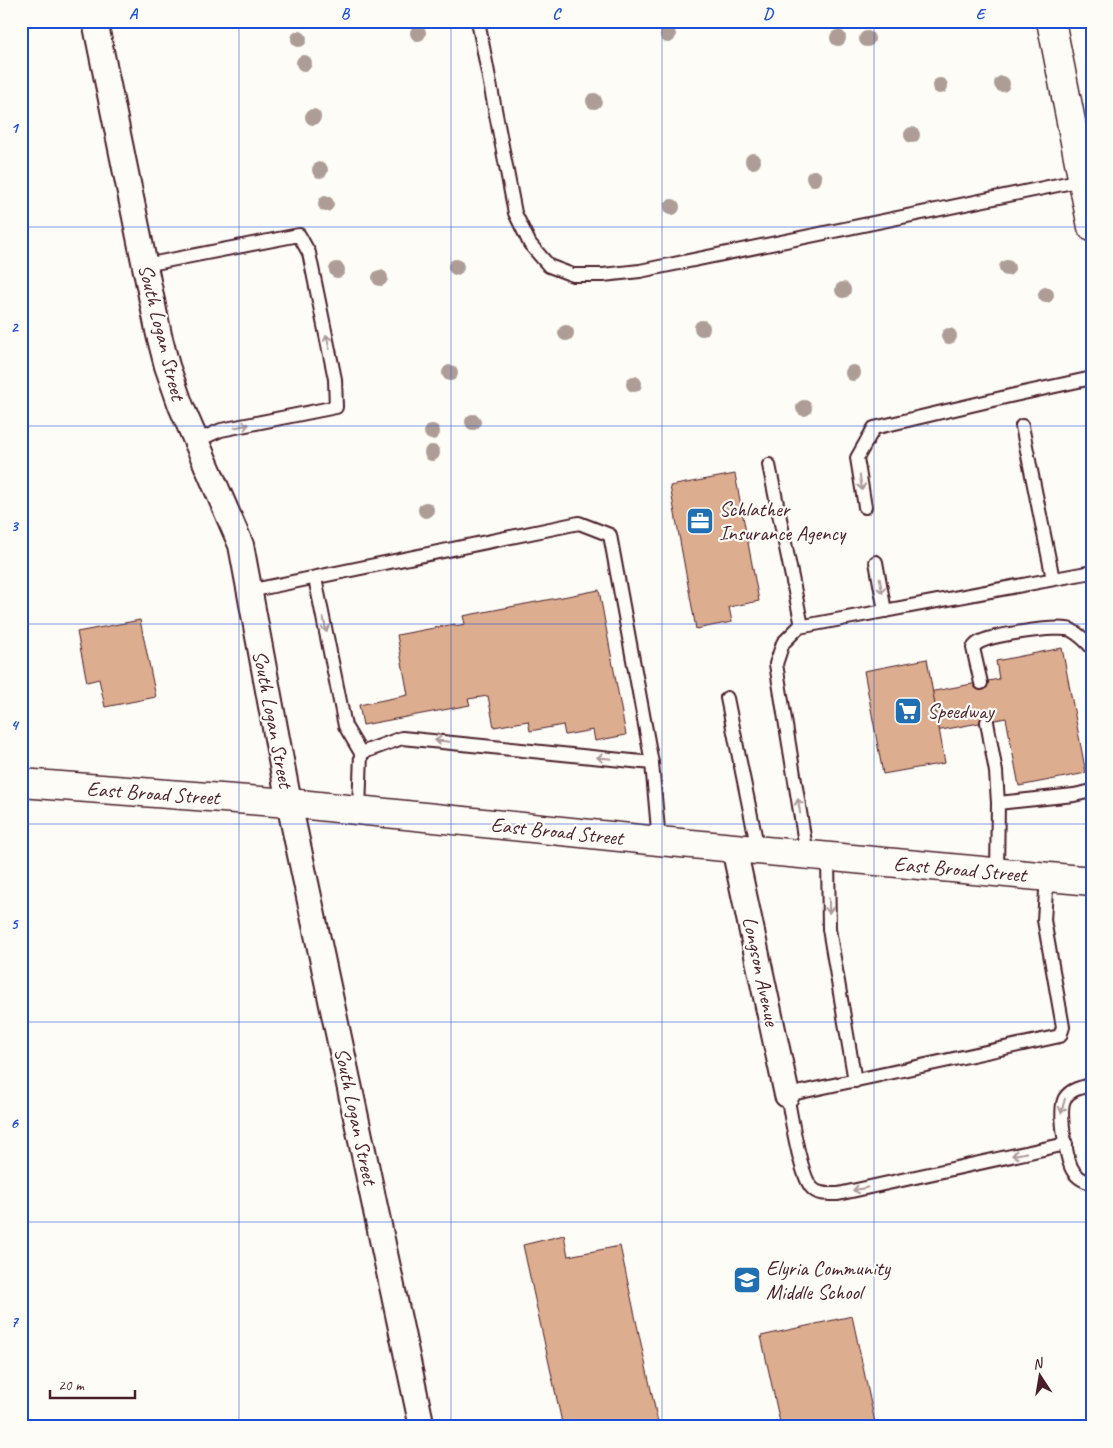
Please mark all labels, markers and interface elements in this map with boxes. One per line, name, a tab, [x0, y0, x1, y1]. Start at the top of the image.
text: A	[129, 4, 139, 24]
text: B	[341, 4, 351, 24]
text: C	[552, 4, 562, 24]
text: D	[763, 4, 774, 24]
text: E	[976, 4, 987, 24]
text: 1	[10, 118, 19, 138]
street label: South Logan Street	[133, 261, 192, 405]
text: 2	[10, 317, 19, 337]
one-way arrow	[323, 334, 332, 350]
one-way arrow	[233, 421, 249, 430]
one-way arrow	[856, 474, 866, 490]
place label: Schlather Insurance Agency	[719, 496, 847, 546]
office icon: Schlather Insurance Agency	[685, 506, 715, 536]
text: 3	[10, 516, 19, 536]
one-way arrow	[876, 578, 886, 594]
one-way arrow	[320, 617, 330, 633]
street label: South Logan Street	[247, 648, 299, 792]
supermarket icon: Speedway	[893, 696, 923, 726]
place label: Speedway	[927, 698, 996, 724]
text: 4	[10, 715, 19, 735]
one-way arrow	[434, 737, 450, 746]
one-way arrow	[596, 753, 612, 763]
street label: East Broad Street	[86, 775, 222, 811]
one-way arrow	[794, 799, 804, 815]
street label: East Broad Street	[490, 811, 626, 851]
street label: East Broad Street	[893, 850, 1029, 888]
one-way arrow	[824, 897, 834, 913]
text: 5	[11, 914, 20, 934]
street label: Longson Avenue	[737, 914, 785, 1029]
street label: South Logan Street	[329, 1045, 384, 1189]
one-way arrow	[1058, 1098, 1068, 1114]
text: 6	[10, 1113, 19, 1133]
one-way arrow	[1011, 1150, 1027, 1160]
one-way arrow	[852, 1185, 868, 1194]
place label: Elyria Community Middle School	[766, 1255, 892, 1305]
school or university icon: Elyria Community Middle School	[732, 1265, 762, 1295]
text: 7	[10, 1312, 19, 1332]
north arrow	[1016, 1350, 1066, 1400]
text: N	[1031, 1354, 1046, 1373]
scale bar	[50, 1368, 135, 1400]
text: 20 m	[58, 1376, 85, 1395]

